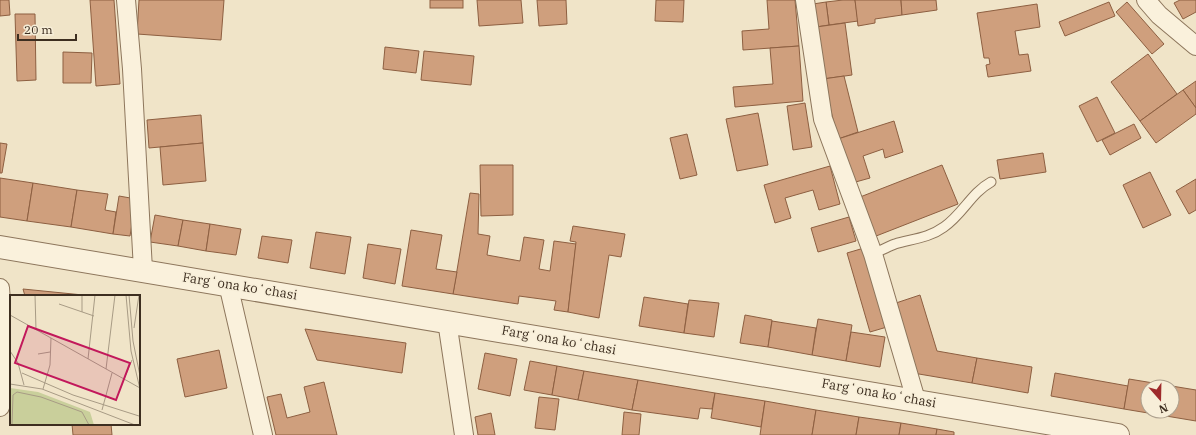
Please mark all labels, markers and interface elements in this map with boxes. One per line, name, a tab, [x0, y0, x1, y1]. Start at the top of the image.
scale bar	[18, 16, 76, 42]
text: 20 m	[24, 22, 53, 37]
street label: Fargʻona koʻchasi	[181, 269, 299, 303]
inset map	[10, 295, 140, 425]
street label: Fargʻona koʻchasi	[500, 322, 618, 358]
street label: Fargʻona koʻchasi	[820, 375, 938, 411]
north arrow	[1140, 379, 1180, 419]
text: N	[1157, 400, 1170, 417]

